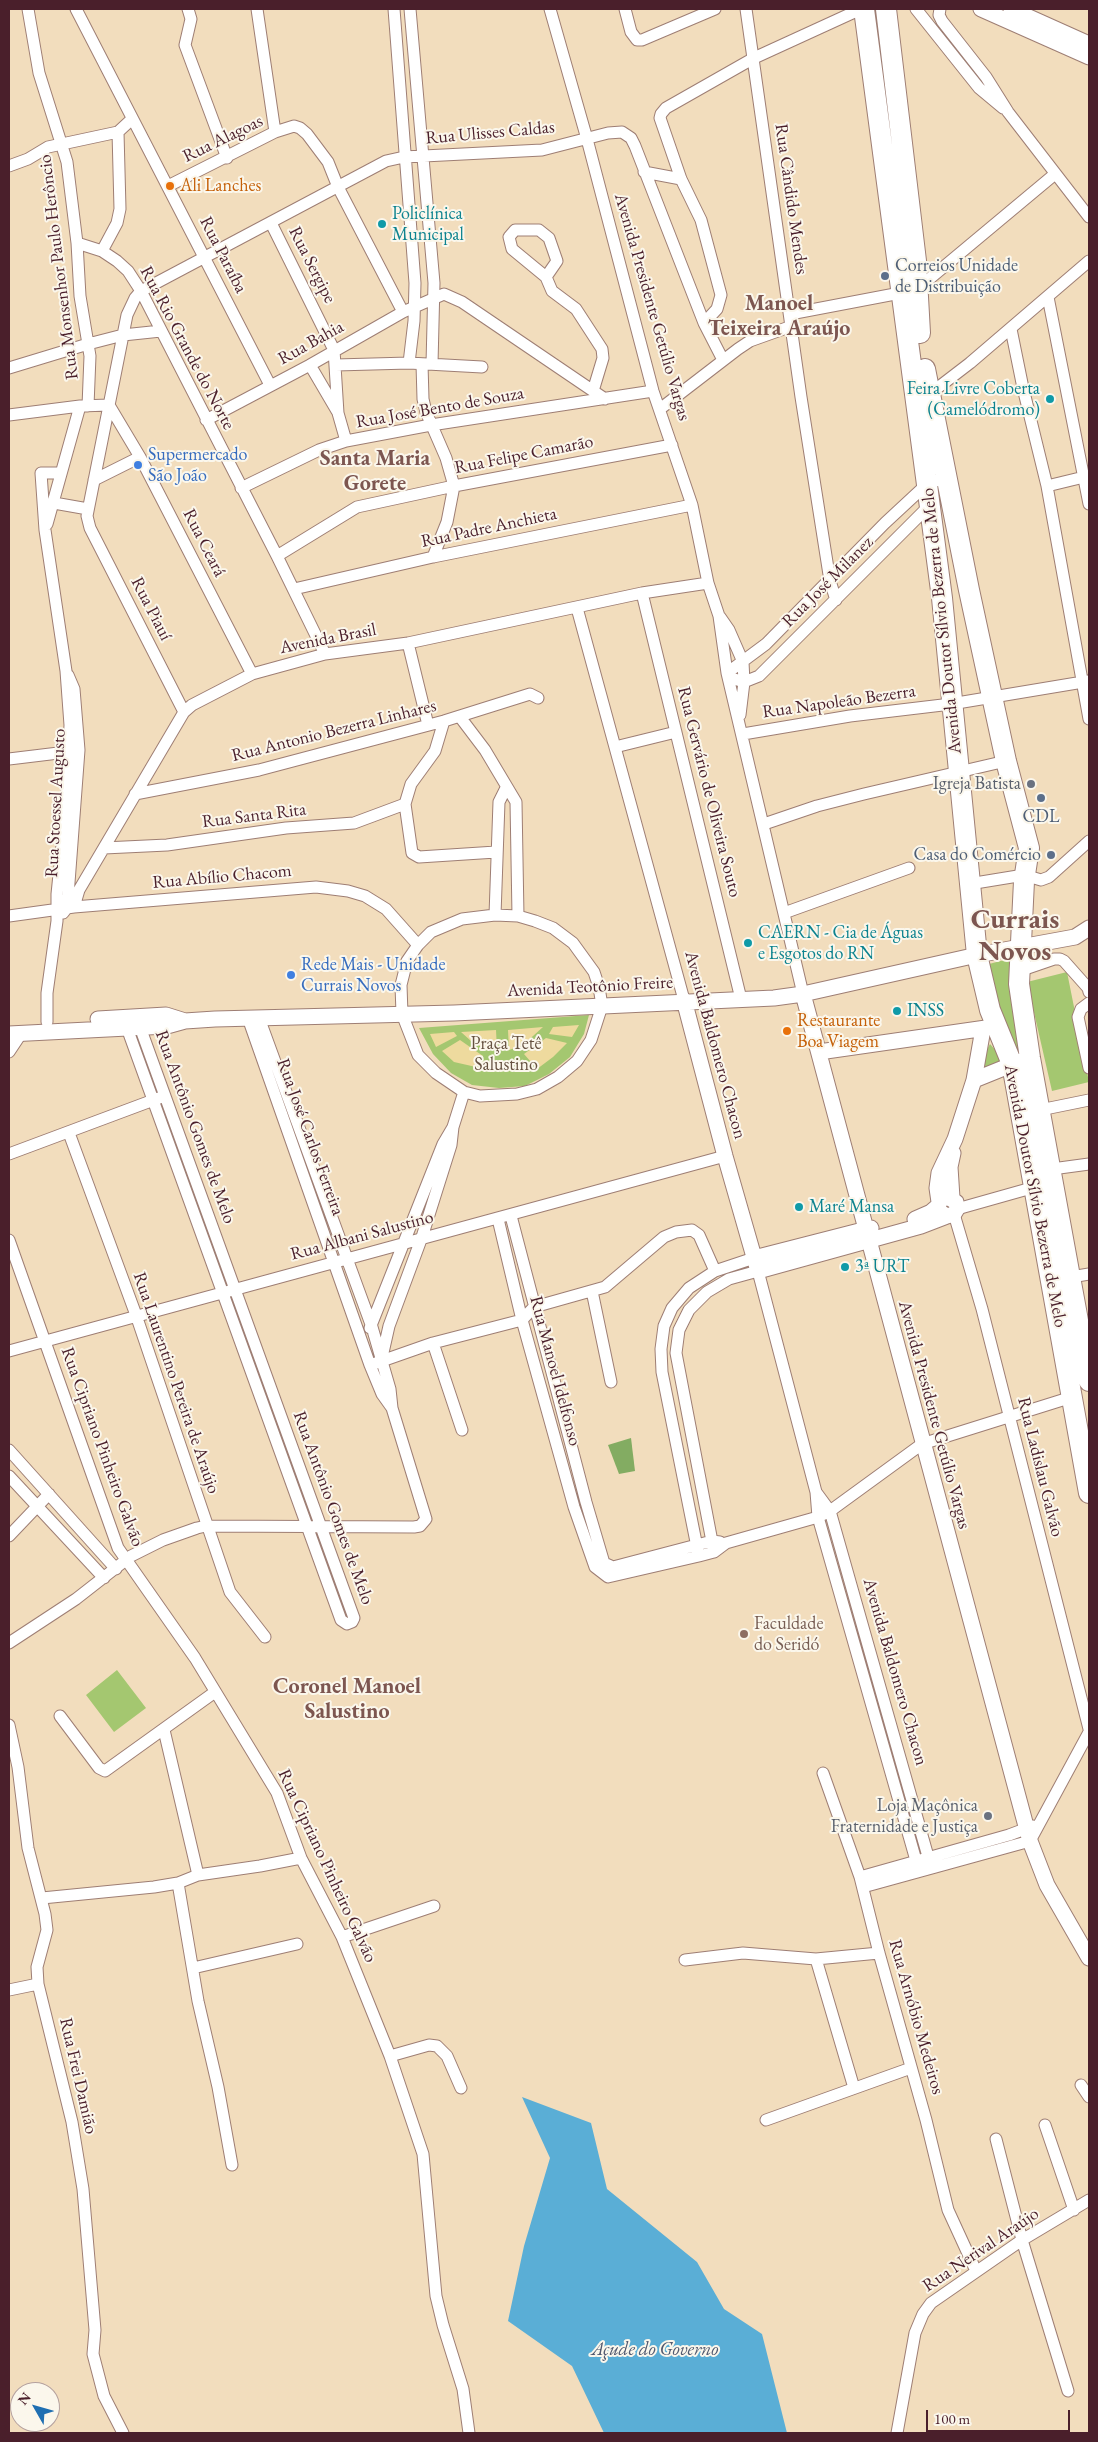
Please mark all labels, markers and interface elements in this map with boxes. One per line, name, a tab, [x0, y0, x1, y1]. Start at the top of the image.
street label: Rua Alagoas	[179, 110, 267, 168]
street label: Rua Ulisses Caldas	[425, 117, 555, 149]
street label: Rua Cândido Mendes	[770, 122, 812, 276]
street label: Rua Monsenhor Paulo Herôncio	[34, 153, 84, 381]
place label: Ali Lanches	[180, 175, 261, 197]
marker: Ali Lanches	[164, 180, 176, 192]
street label: Avenida Presidente Getúlio Vargas	[609, 191, 695, 423]
place label: Policlínica Municipal	[392, 203, 464, 245]
street label: Rua Paraíba	[195, 213, 251, 297]
marker: Policlínica Municipal	[376, 218, 388, 230]
street label: Rua Sergipe	[284, 223, 340, 307]
place label: Correios Unidade de Distribuição	[895, 255, 1018, 298]
street label: Rua Rio Grande do Norte	[135, 263, 239, 433]
marker: Correios Unidade de Distribuição	[879, 270, 891, 282]
district label: Manoel Teixeira Araújo	[708, 291, 850, 342]
street label: Rua Bahia	[274, 316, 348, 370]
place label: Feira Livre Coberta (Camelódromo)	[907, 378, 1040, 420]
street label: Rua José Bento de Souza	[354, 383, 526, 433]
marker: Feira Livre Coberta (Camelódromo)	[1044, 393, 1056, 405]
street label: Rua Felipe Camarão	[453, 431, 595, 479]
place label: Supermercado São João	[148, 444, 248, 486]
district label: Santa Maria Gorete	[320, 446, 430, 498]
marker: Supermercado São João	[132, 459, 144, 471]
street label: Avenida Doutor Sílvio Bezerra de Melo	[917, 487, 967, 755]
street label: Rua Padre Anchieta	[419, 503, 559, 553]
street label: Rua Ceará	[178, 505, 230, 581]
street label: Rua José Milanez	[778, 532, 878, 632]
street label: Rua Piauí	[126, 574, 176, 644]
street label: Avenida Brasil	[278, 619, 378, 659]
street label: Rua Napoleão Bezerra	[761, 681, 917, 723]
street label: Rua Gervário de Oliveira Souto	[672, 685, 746, 899]
street label: Rua Antonio Bezerra Linhares	[230, 695, 438, 767]
street label: Rua Stoessel Augusto	[41, 728, 71, 878]
place label: Igreja Batista	[933, 773, 1021, 795]
marker: Igreja Batista	[1025, 778, 1037, 790]
marker: CDL	[1035, 792, 1047, 804]
street label: Rua Santa Rita	[201, 799, 307, 833]
place label: CDL	[1023, 806, 1059, 828]
place label: Casa do Comércio	[913, 844, 1041, 866]
marker: Casa do Comércio	[1045, 849, 1057, 861]
street label: Rua Abílio Chacom	[152, 860, 292, 894]
district label: Currais Novos	[971, 903, 1059, 969]
place label: CAERN - Cia de Águas e Esgotos do RN	[758, 922, 923, 964]
marker: CAERN - Cia de Águas e Esgotos do RN	[742, 937, 754, 949]
street label: Avenida Baldomero Chacon	[680, 949, 750, 1141]
place label: Rede Mais - Unidade Currais Novos	[301, 954, 445, 996]
marker: Rede Mais - Unidade Currais Novos	[285, 969, 297, 981]
street label: Avenida Teotônio Freire	[507, 972, 673, 1002]
place label: INSS	[907, 1000, 944, 1022]
marker: INSS	[891, 1005, 903, 1017]
place label: Restaurante Boa Viagem	[797, 1010, 880, 1052]
marker: Restaurante Boa Viagem	[781, 1025, 793, 1037]
street label: Rua Antônio Gomes de Melo	[150, 1027, 240, 1227]
park label: Praça Tetê Salustino	[471, 1033, 541, 1076]
street label: Rua José Carlos Ferreira	[272, 1056, 348, 1218]
street label: Avenida Doutor Sílvio Bezerra de Melo	[999, 1063, 1071, 1329]
place label: Maré Mansa	[809, 1196, 894, 1218]
marker: Maré Mansa	[793, 1201, 805, 1213]
street label: Rua Albani Salustino	[288, 1207, 436, 1265]
place label: 3ª URT	[855, 1256, 909, 1278]
marker: 3ª URT	[839, 1261, 851, 1273]
street label: Rua Laurentino Pereira de Araújo	[128, 1269, 224, 1497]
street label: Rua Manoel Idelfonso	[525, 1294, 585, 1448]
street label: Avenida Presidente Getúlio Vargas	[893, 1299, 975, 1531]
street label: Rua Cipriano Pinheiro Galvão	[56, 1344, 148, 1550]
street label: Rua Ladislau Galvão	[1012, 1395, 1068, 1539]
street label: Rua Antônio Gomes de Melo	[288, 1408, 378, 1608]
street label: Avenida Baldomero Chacon	[858, 1576, 932, 1768]
place label: Faculdade do Seridó	[754, 1613, 823, 1656]
marker: Faculdade do Seridó	[738, 1628, 750, 1640]
district label: Coronel Manoel Salustino	[273, 1674, 421, 1725]
street label: Rua Cipriano Pinheiro Galvão	[273, 1766, 381, 1966]
place label: Loja Maçônica Fraternidade e Justiça	[831, 1795, 978, 1838]
marker: Loja Maçônica Fraternidade e Justiça	[982, 1810, 994, 1822]
street label: Rua Arnóbio Medeiros	[884, 1937, 948, 2097]
street label: Rua Frei Damião	[54, 2016, 102, 2136]
street label: Rua Nerival Araújo	[919, 2203, 1043, 2297]
water label: Açude do Governo	[592, 2339, 718, 2361]
north arrow	[10, 2382, 60, 2432]
text: N	[13, 2388, 35, 2408]
scale bar	[928, 2400, 1072, 2432]
text: 100 m	[934, 2409, 970, 2428]

